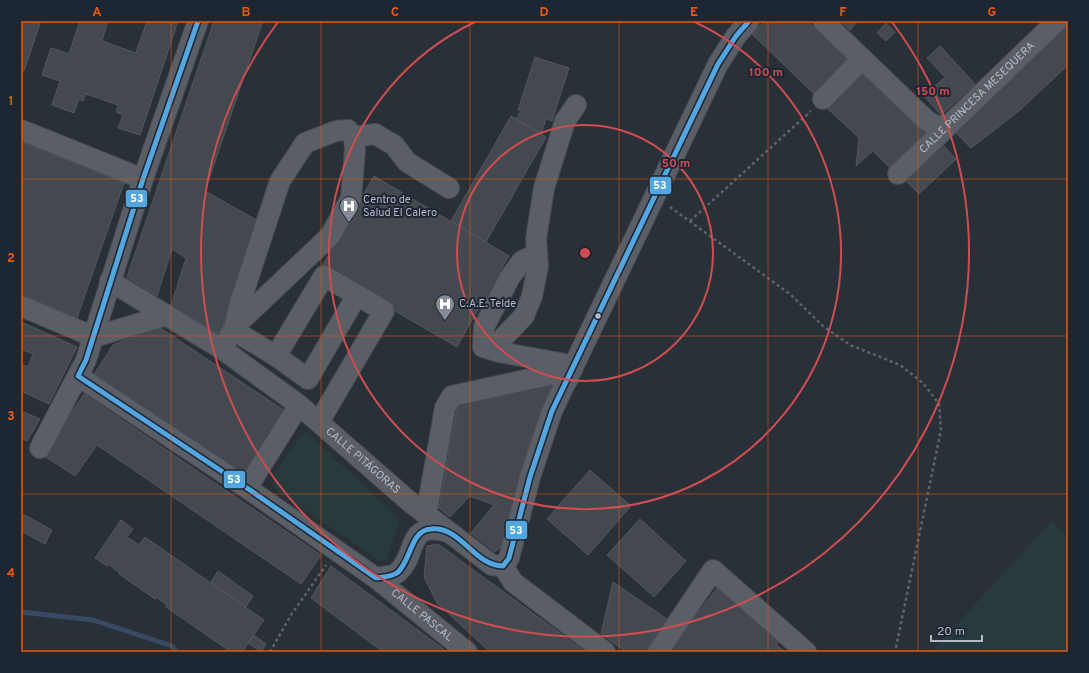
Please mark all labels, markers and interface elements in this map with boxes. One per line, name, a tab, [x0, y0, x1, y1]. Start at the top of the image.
text: A	[92, 5, 102, 21]
text: B	[242, 5, 251, 21]
text: C	[391, 5, 399, 21]
text: D	[539, 5, 549, 21]
text: E	[690, 5, 698, 21]
text: F	[839, 5, 847, 21]
text: G	[988, 5, 997, 21]
street label: CALLE PRINCESA MESEQUERA	[917, 39, 1038, 157]
text: 100 m	[749, 65, 783, 81]
text: 150 m	[916, 84, 950, 100]
text: 1	[8, 94, 14, 110]
text: 50 m	[662, 156, 690, 172]
line badge: 53	[649, 176, 672, 195]
text: 53	[653, 179, 667, 193]
line badge: 53	[125, 189, 148, 208]
text: 53	[130, 192, 144, 206]
place label: Centro de Salud El Calero	[363, 193, 437, 220]
hospital icon: Centro de Salud El Calero	[338, 195, 360, 223]
centre of rings	[578, 246, 592, 260]
text: 2	[7, 251, 15, 267]
hospital icon: C.A.E. Telde	[434, 293, 456, 321]
place label: C.A.E. Telde	[459, 297, 516, 311]
unlabelled marker	[593, 311, 603, 321]
text: 3	[7, 409, 15, 425]
street label: CALLE PITÁGORAS	[323, 424, 403, 497]
line badge: 53	[223, 470, 246, 489]
text: 53	[227, 473, 241, 487]
line badge: 53	[505, 520, 528, 540]
text: 53	[509, 524, 523, 538]
text: 4	[7, 566, 15, 582]
street label: CALLE PASCAL	[388, 586, 456, 644]
scale bar	[931, 617, 982, 643]
text: 20 m	[937, 624, 965, 640]

